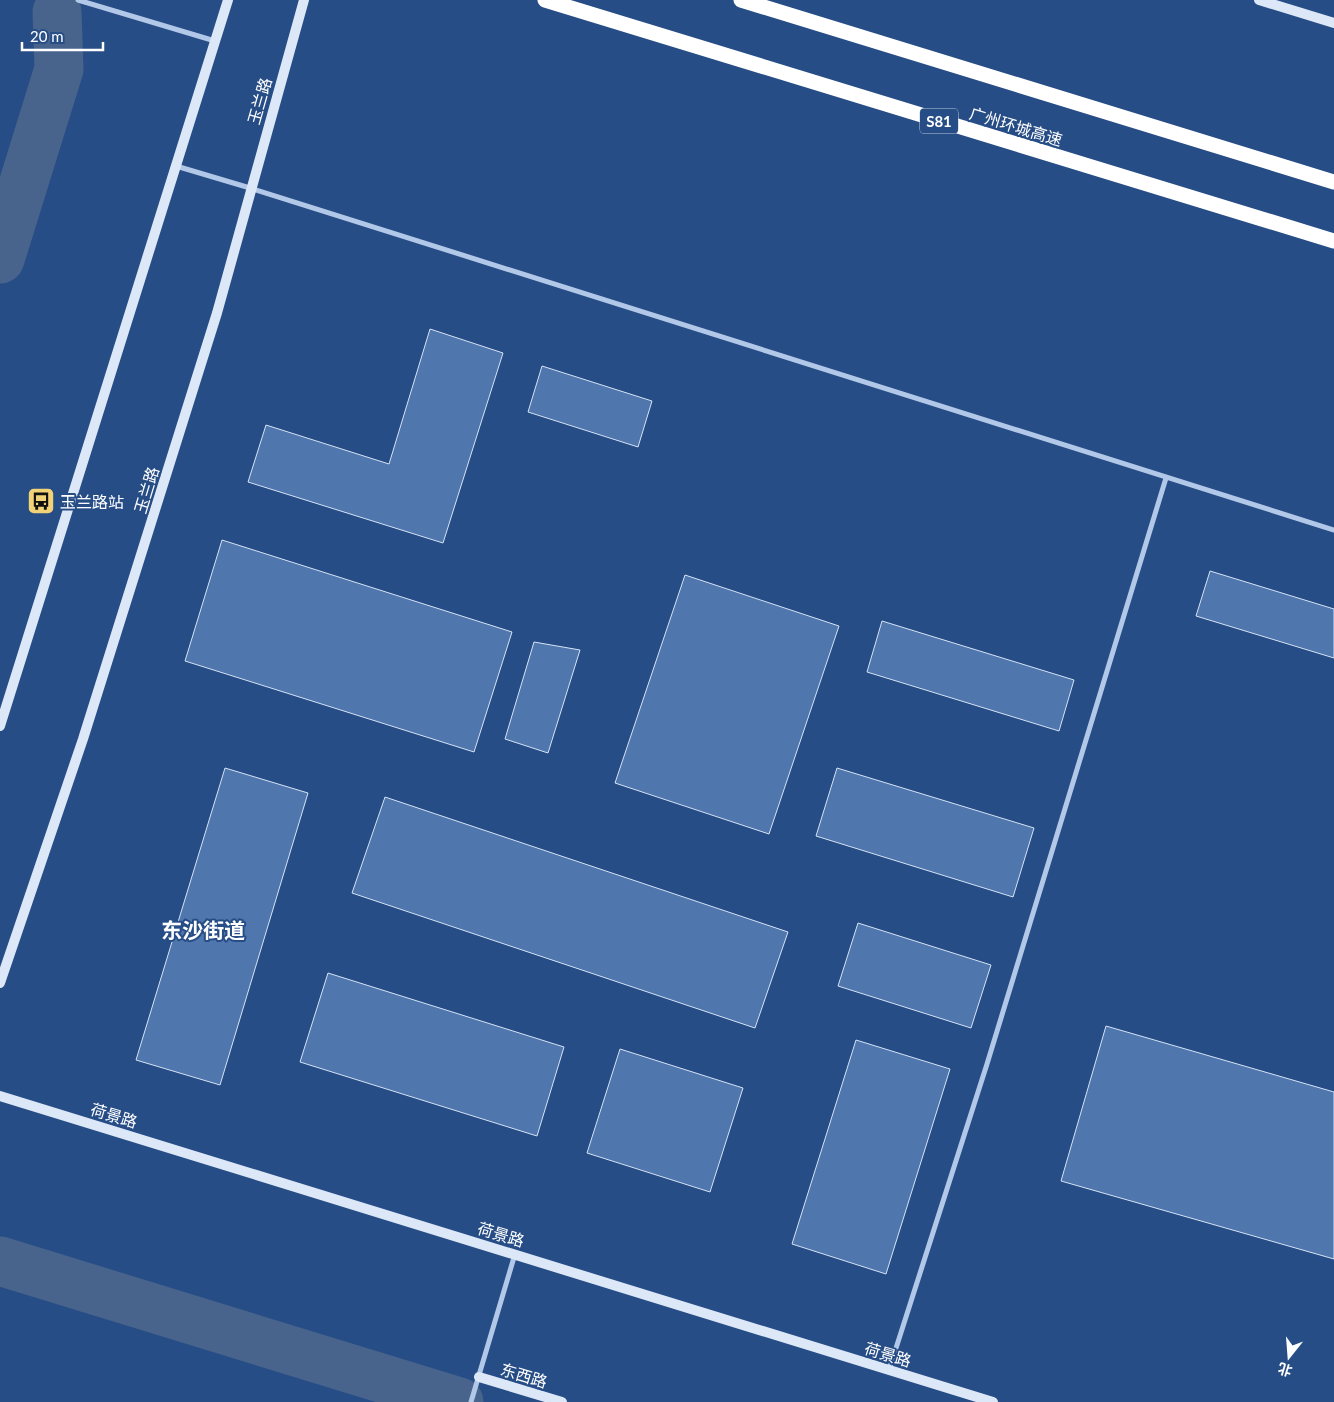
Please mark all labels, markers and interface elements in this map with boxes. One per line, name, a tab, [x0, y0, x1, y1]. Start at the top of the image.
scale bar	[22, 20, 104, 52]
text: 20 m	[30, 27, 64, 45]
street label: 玉兰路	[243, 75, 275, 127]
street label: 广州环城高速	[967, 103, 1065, 149]
road number: S81	[920, 108, 958, 134]
street label: 玉兰路	[130, 464, 162, 516]
bus stop icon: 玉兰路站	[26, 486, 56, 516]
place label: 玉兰路站	[60, 492, 124, 511]
district label: 东沙街道	[161, 917, 245, 942]
street label: 荷景路	[88, 1099, 140, 1131]
street label: 荷景路	[475, 1218, 527, 1250]
north arrow	[1264, 1332, 1314, 1382]
street label: 荷景路	[862, 1338, 914, 1370]
street label: 东西路	[498, 1359, 550, 1391]
text: 北	[1276, 1360, 1294, 1380]

